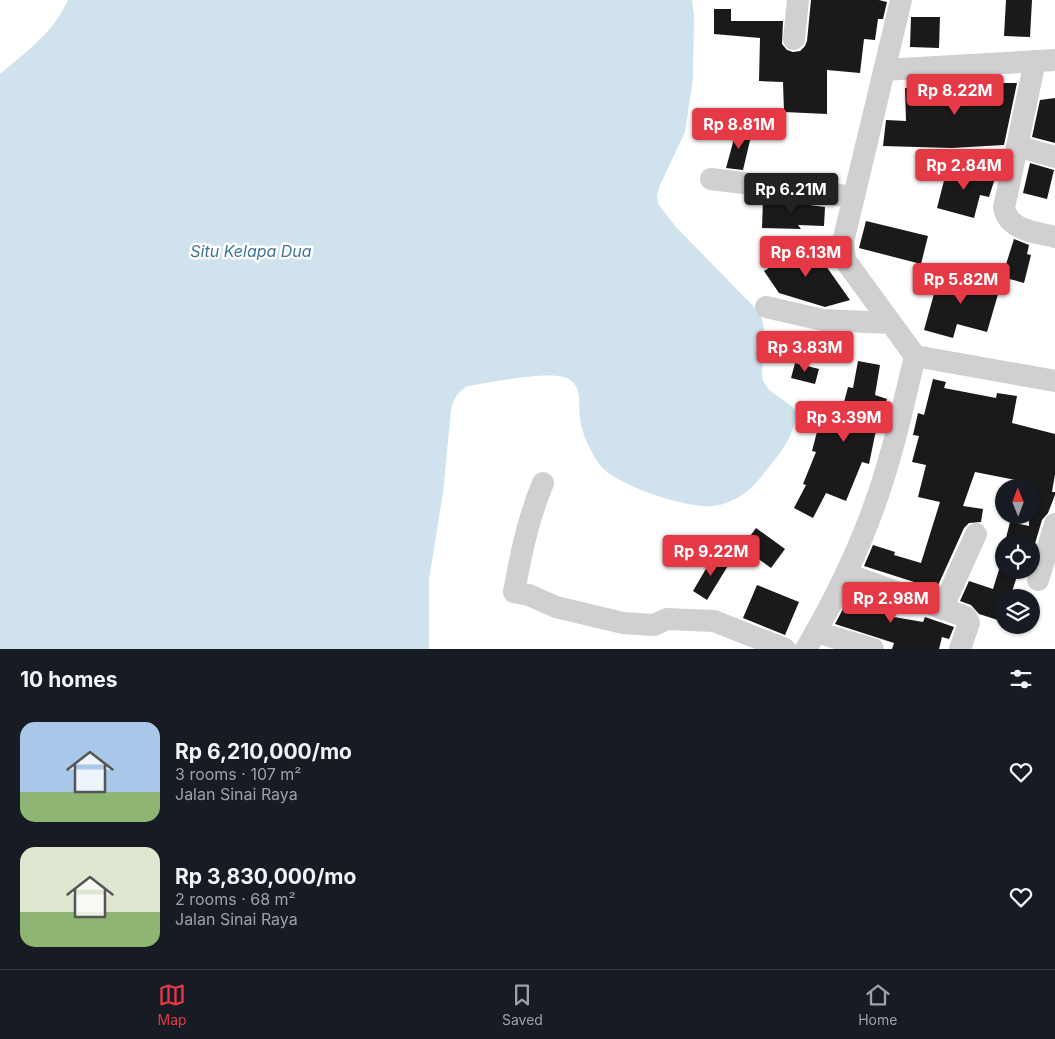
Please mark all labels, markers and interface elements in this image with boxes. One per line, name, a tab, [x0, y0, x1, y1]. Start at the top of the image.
pin: Rp 8.22M	[903, 74, 1007, 116]
text: Rp 8.22M	[918, 80, 992, 100]
pin: Rp 8.81M	[687, 108, 791, 150]
text: Rp 8.81M	[703, 114, 775, 134]
pin: Rp 2.84M	[912, 148, 1016, 191]
text: Rp 2.84M	[926, 155, 1002, 175]
pin: Rp 6.21M	[739, 172, 843, 215]
text: Rp 6.21M	[755, 179, 827, 199]
pin: Rp 6.13M	[754, 236, 858, 278]
water label: Situ Kelapa Dua	[190, 241, 312, 261]
text: Rp 6.13M	[771, 242, 841, 262]
pin: Rp 5.82M	[909, 262, 1013, 305]
text: Rp 5.82M	[924, 269, 998, 289]
pin: Rp 3.83M	[753, 330, 857, 373]
text: Rp 3.83M	[768, 337, 842, 357]
pin: Rp 3.39M	[792, 400, 896, 443]
text: Rp 3.39M	[807, 407, 881, 427]
north arrow	[995, 479, 1040, 524]
map controls	[995, 479, 1040, 634]
pin: Rp 9.22M	[659, 534, 763, 577]
button: locate	[995, 534, 1040, 579]
text: Rp 9.22M	[674, 541, 748, 561]
pin: Rp 2.98M	[839, 582, 943, 624]
text: Rp 2.98M	[853, 588, 929, 608]
button: layers	[995, 589, 1040, 634]
icon: filters	[1007, 665, 1035, 693]
text: 10 homes	[20, 667, 118, 692]
text: Rp 6,210,000/mo	[175, 739, 352, 764]
icon: home	[60, 742, 120, 802]
icon: heart	[1007, 758, 1035, 786]
text: 3 rooms · 107 m²	[175, 764, 301, 784]
text: Jalan Sinai Raya	[175, 784, 298, 804]
text: Rp 3,830,000/mo	[175, 864, 356, 889]
icon: home	[60, 867, 120, 927]
icon: heart	[1007, 883, 1035, 911]
text: 2 rooms · 68 m²	[175, 889, 296, 909]
text: Jalan Sinai Raya	[175, 909, 298, 929]
tab: Map	[158, 981, 187, 1028]
tab: Saved	[502, 981, 543, 1028]
tab: Home	[858, 981, 897, 1028]

